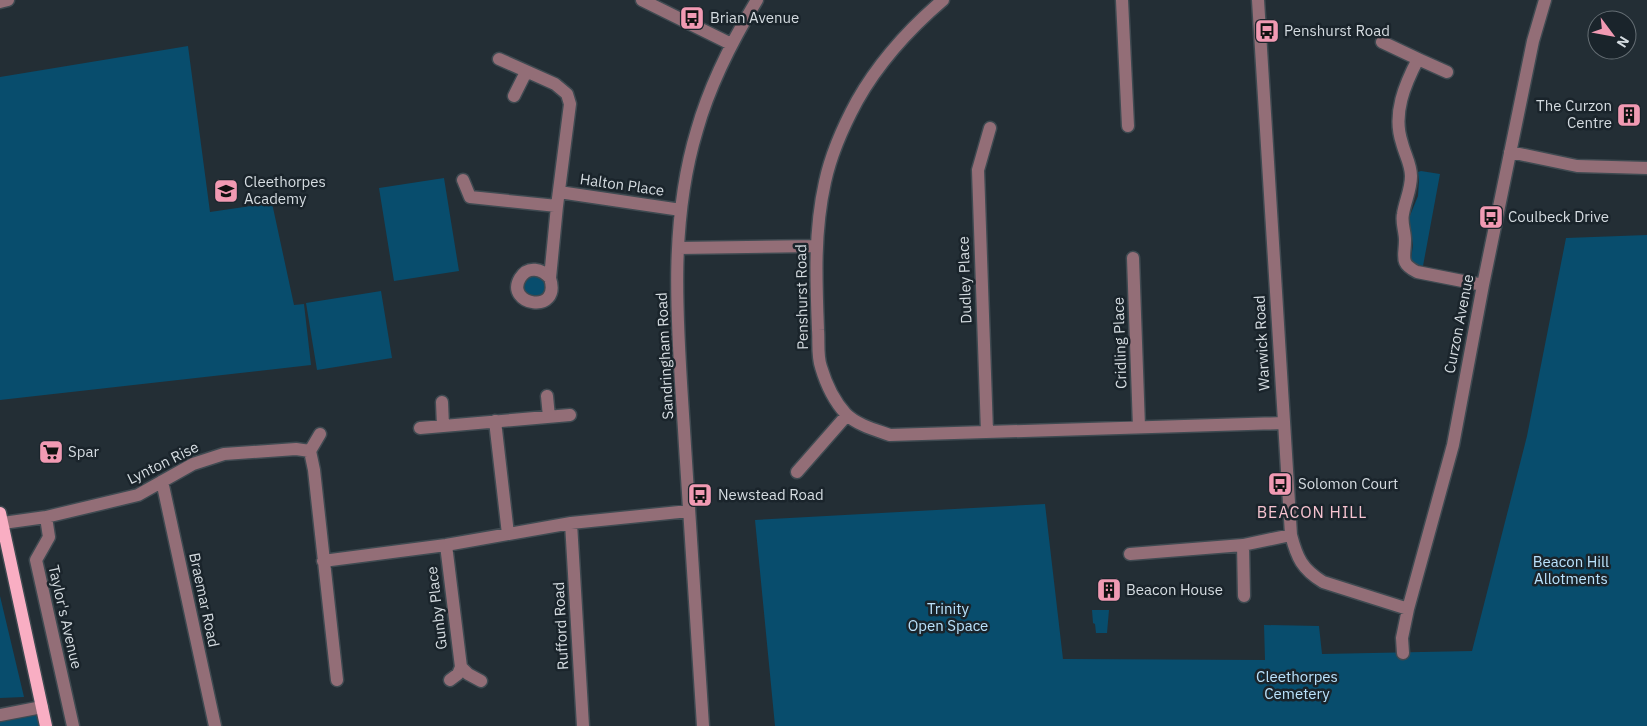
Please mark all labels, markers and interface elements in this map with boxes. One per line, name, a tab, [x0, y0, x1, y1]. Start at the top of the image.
bus stop icon: Brian Avenue	[679, 5, 705, 31]
place label: Brian Avenue	[710, 8, 799, 27]
north arrow	[1587, 10, 1637, 60]
bus stop icon: Penshurst Road	[1254, 18, 1280, 44]
place label: Penshurst Road	[1284, 21, 1390, 40]
text: N	[1613, 33, 1633, 51]
place label: The Curzon Centre	[1536, 96, 1612, 132]
building icon: The Curzon Centre	[1616, 102, 1642, 128]
street label: Halton Place	[579, 169, 666, 200]
place label: Cleethorpes Academy	[244, 172, 326, 208]
school or university icon: Cleethorpes Academy	[213, 178, 239, 204]
bus stop icon: Coulbeck Drive	[1478, 204, 1504, 230]
place label: Coulbeck Drive	[1508, 207, 1609, 226]
street label: Dudley Place	[953, 236, 976, 324]
street label: Penshurst Road	[791, 244, 812, 350]
street label: Curzon Avenue	[1440, 273, 1477, 375]
street label: Sandringham Road	[652, 292, 677, 420]
street label: Warwick Road	[1250, 295, 1273, 391]
street label: Cridling Place	[1108, 297, 1131, 389]
street label: Lynton Rise	[124, 437, 202, 488]
supermarket icon: Spar	[38, 439, 64, 465]
place label: Spar	[68, 442, 99, 461]
bus stop icon: Solomon Court	[1267, 471, 1293, 497]
place label: Solomon Court	[1298, 474, 1398, 493]
bus stop icon: Newstead Road	[687, 482, 713, 508]
place label: Newstead Road	[718, 485, 824, 504]
district label: BEACON HILL	[1257, 502, 1367, 522]
street label: Braemar Road	[185, 551, 224, 649]
park label: Beacon Hill Allotments	[1533, 552, 1609, 588]
street label: Taylor's Avenue	[44, 563, 87, 671]
street label: Gunby Place	[422, 565, 451, 651]
building icon: Beacon House	[1096, 577, 1122, 603]
place label: Beacon House	[1126, 580, 1223, 599]
street label: Rufford Road	[549, 581, 572, 671]
park label: Trinity Open Space	[908, 599, 988, 635]
park label: Cleethorpes Cemetery	[1256, 667, 1338, 703]

